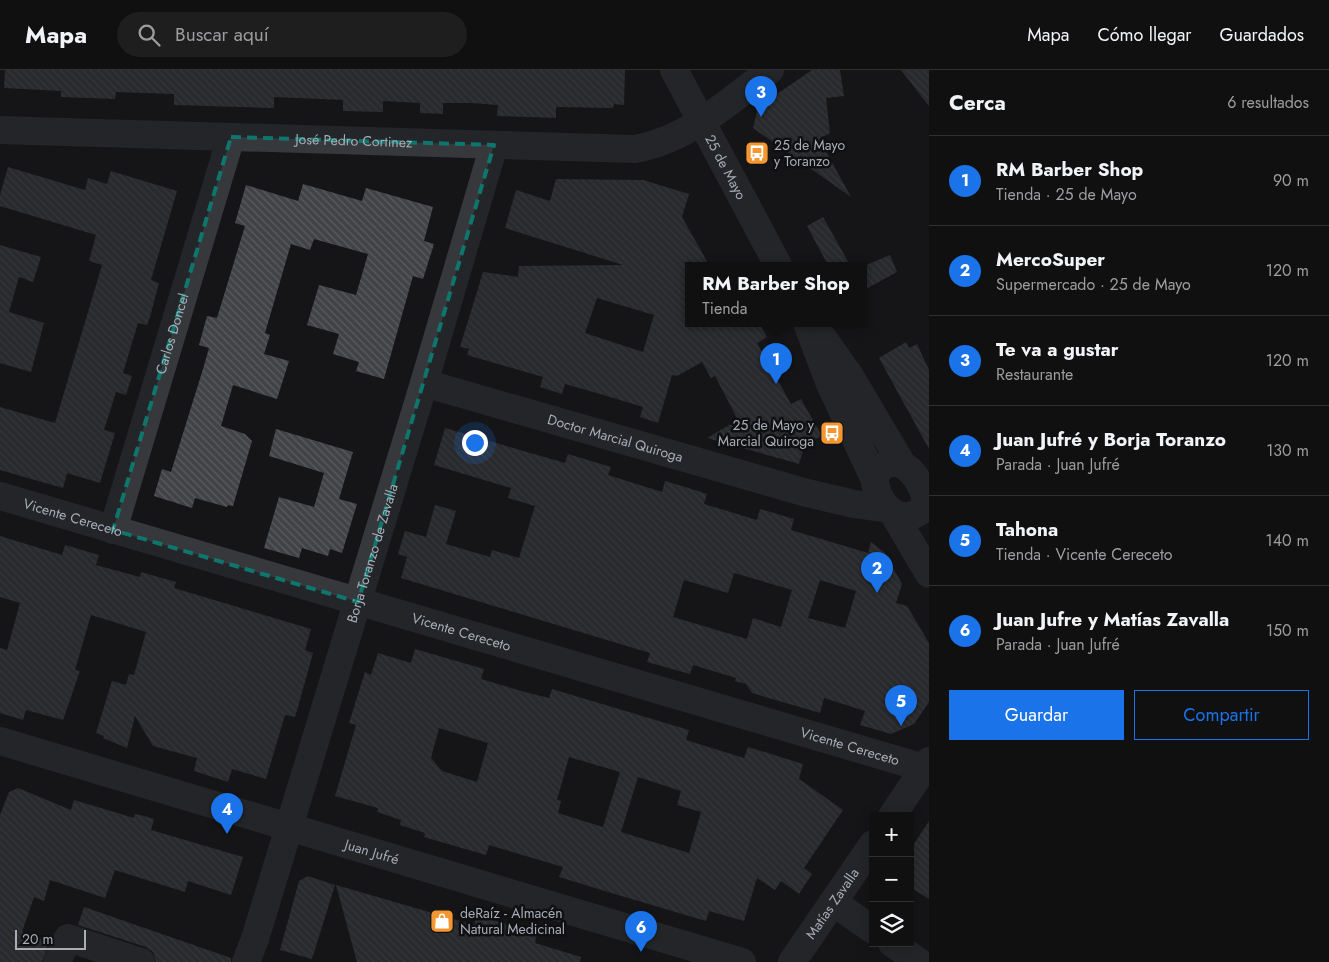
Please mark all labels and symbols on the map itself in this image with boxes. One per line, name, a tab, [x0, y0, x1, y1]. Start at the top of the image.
pin: 3	[745, 76, 777, 117]
street label: José Pedro Cortinez	[293, 129, 413, 152]
street label: 25 de Mayo	[700, 131, 751, 203]
place label: 25 de Mayo y Toranzo	[774, 135, 845, 171]
bus stop icon: 25 de Mayo y Toranzo	[744, 140, 770, 166]
street label: Carlos Doncel	[150, 291, 194, 377]
pin: 1	[760, 343, 792, 384]
street label: Doctor Marcial Quiroga	[545, 409, 685, 467]
place label: 25 de Mayo y Marcial Quiroga	[718, 415, 815, 451]
bus stop icon: 25 de Mayo y Marcial Quiroga	[819, 420, 845, 446]
your location	[462, 430, 488, 456]
street label: Borja Toranzo de Zavalla	[342, 481, 403, 625]
street label: Vicente Cereceto	[21, 493, 125, 542]
pin: 2	[861, 552, 893, 593]
street label: Vicente Cereceto	[409, 608, 514, 656]
pin: 5	[885, 685, 917, 726]
street label: Vicente Cereceto	[798, 722, 902, 770]
pin: 4	[211, 793, 243, 834]
street label: Juan Jufré	[340, 834, 401, 869]
street label: Matías Zavalla	[801, 864, 864, 943]
place label: deRaíz - Almacén Natural Medicinal	[460, 903, 565, 939]
shop icon: deRaíz - Almacén Natural Medicinal	[429, 908, 455, 934]
pin: 6	[625, 911, 657, 952]
scale bar	[15, 927, 86, 950]

